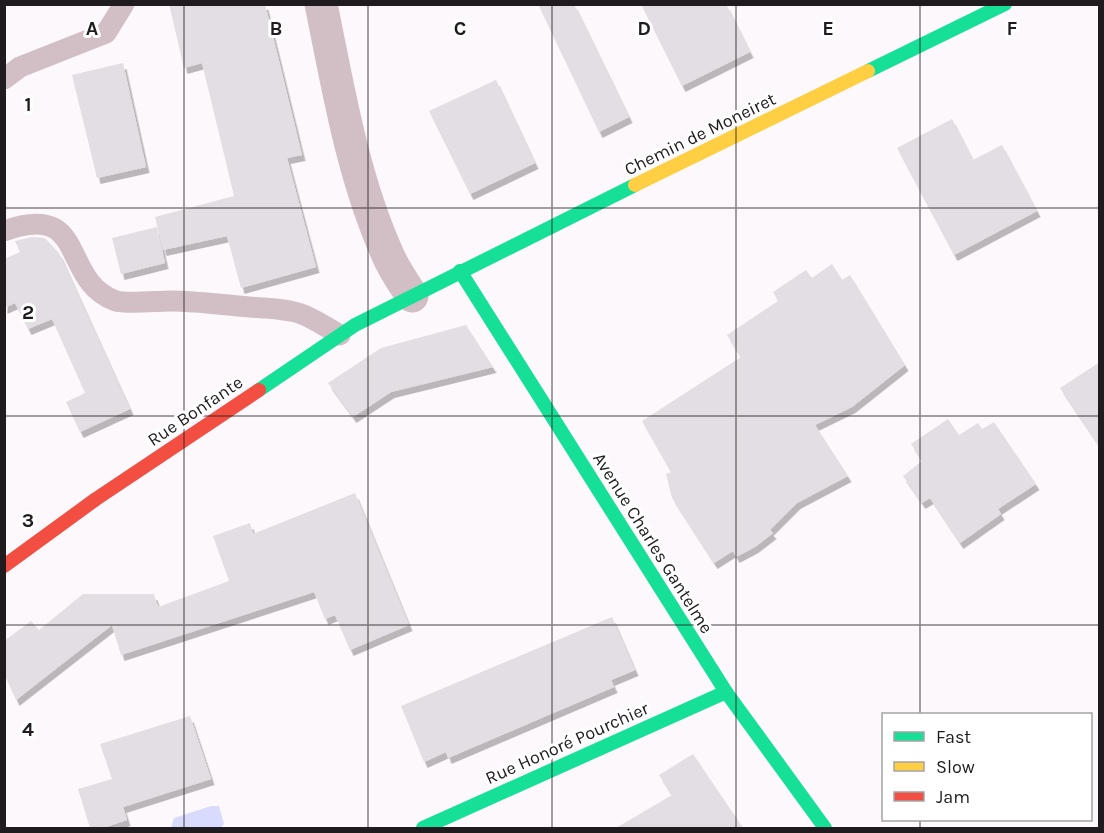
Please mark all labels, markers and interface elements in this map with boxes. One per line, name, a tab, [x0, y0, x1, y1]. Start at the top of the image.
text: A	[86, 17, 99, 40]
text: B	[270, 17, 282, 40]
text: C	[454, 17, 466, 40]
text: D	[637, 17, 651, 40]
text: E	[822, 17, 834, 40]
text: F	[1007, 17, 1018, 40]
street label: Chemin de Moneiret	[621, 88, 780, 180]
text: 1	[24, 93, 32, 116]
text: 2	[22, 301, 34, 324]
street label: Rue Bonfante	[143, 371, 247, 451]
street label: Avenue Charles Gantelme	[588, 448, 718, 638]
text: 3	[22, 509, 34, 532]
street label: Rue Honoré Pourchier	[482, 697, 653, 789]
legend	[882, 713, 1092, 821]
text: 4	[22, 718, 34, 741]
text: Fast	[936, 726, 971, 748]
text: Slow	[936, 756, 975, 778]
text: Jam	[936, 786, 970, 808]

